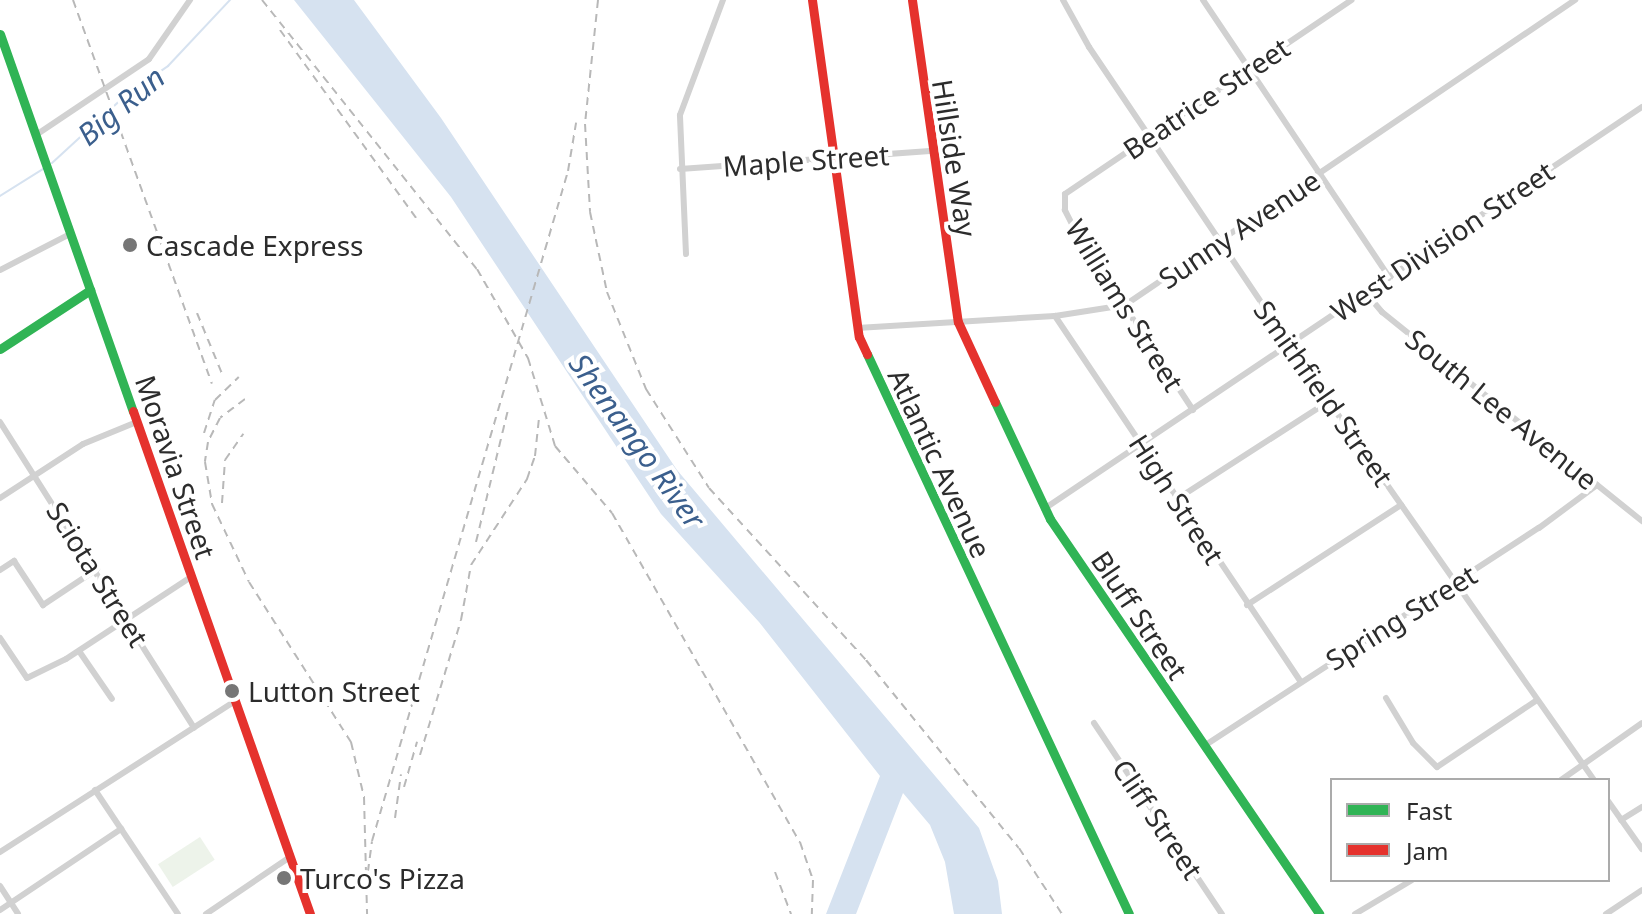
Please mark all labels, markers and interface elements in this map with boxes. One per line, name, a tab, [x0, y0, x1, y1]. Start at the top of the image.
street label: Beatrice Street	[1116, 30, 1296, 166]
water label: Big Run	[70, 59, 172, 153]
street label: Hillside Way	[926, 77, 984, 239]
street label: Maple Street	[722, 137, 890, 183]
street label: West Division Street	[1324, 154, 1560, 328]
street label: Sunny Avenue	[1152, 163, 1326, 295]
street label: Williams Street	[1059, 213, 1191, 397]
place label: Cascade Express	[146, 228, 363, 262]
marker: Cascade Express	[121, 236, 139, 254]
street label: Smithfield Street	[1248, 294, 1400, 492]
street label: South Lee Avenue	[1400, 322, 1604, 496]
water label: Shenango River	[562, 347, 712, 535]
street label: Atlantic Avenue	[882, 363, 998, 563]
street label: Moravia Street	[129, 371, 223, 563]
street label: High Street	[1123, 428, 1231, 570]
street label: Sciota Street	[40, 495, 156, 653]
street label: Bluff Street	[1085, 544, 1195, 686]
street label: Spring Street	[1319, 557, 1483, 677]
place label: Lutton Street	[248, 674, 420, 708]
marker: Lutton Street	[223, 682, 241, 700]
street label: Cliff Street	[1106, 753, 1210, 885]
legend	[1330, 778, 1610, 882]
text: Fast	[1406, 794, 1452, 827]
text: Jam	[1406, 834, 1448, 867]
place label: Turco's Pizza	[300, 861, 465, 895]
marker: Turco's Pizza	[275, 869, 293, 887]

